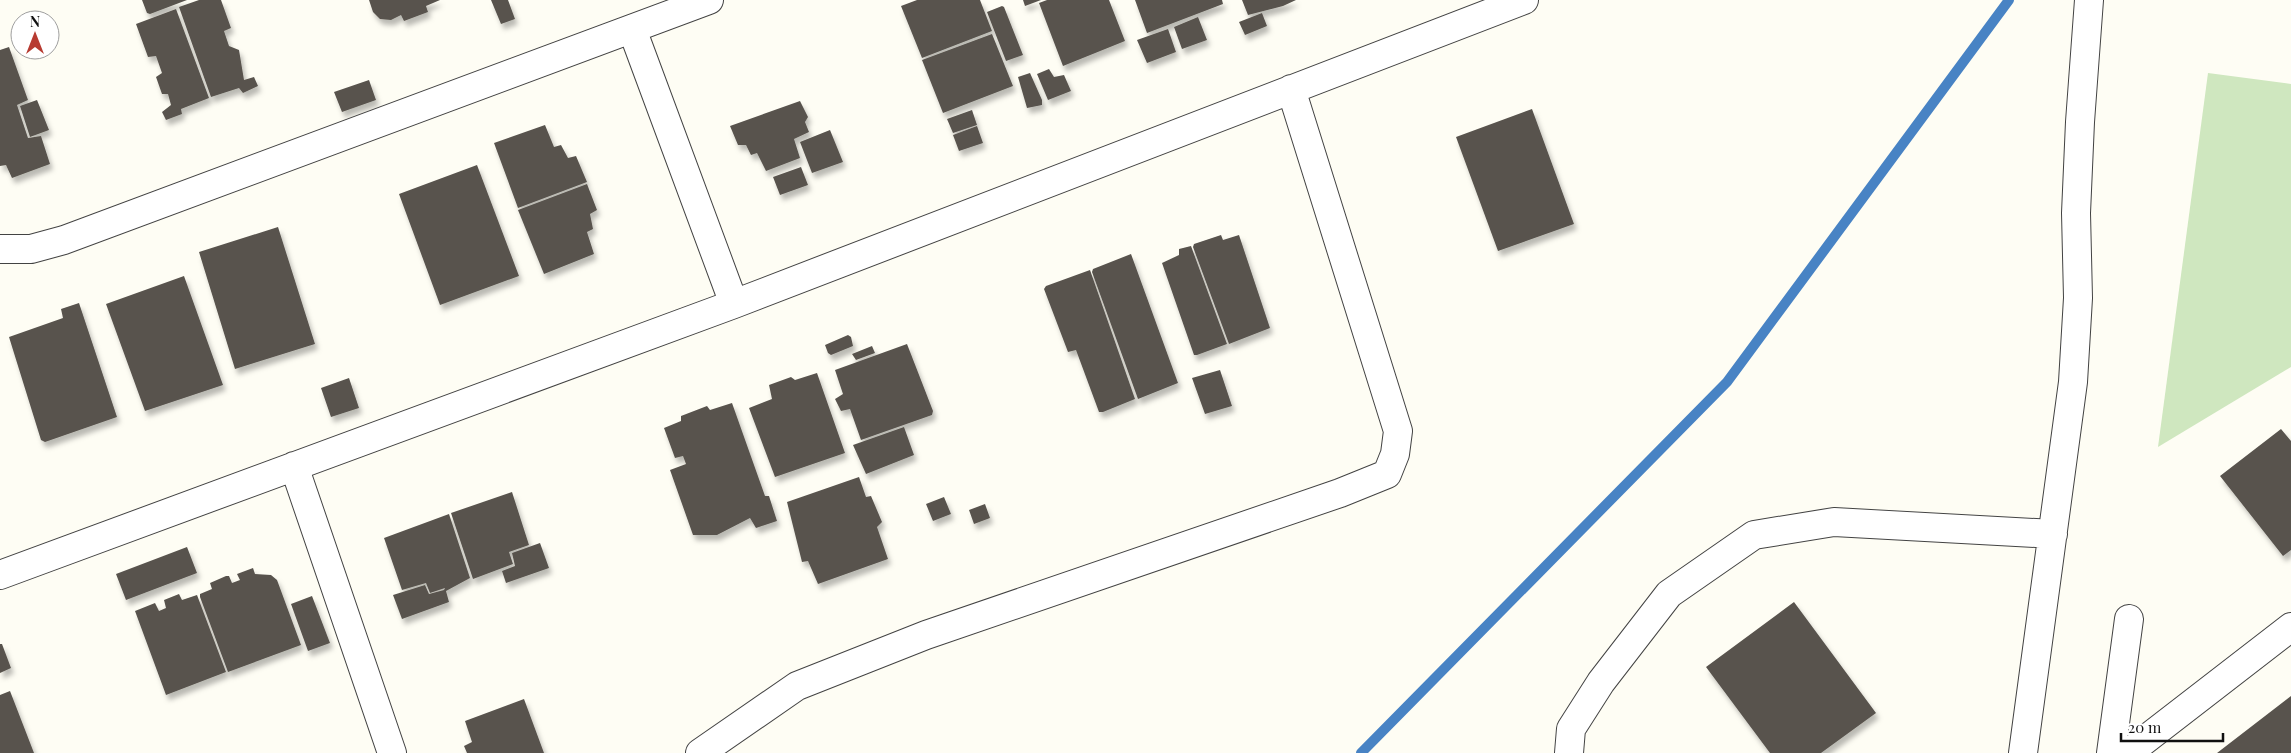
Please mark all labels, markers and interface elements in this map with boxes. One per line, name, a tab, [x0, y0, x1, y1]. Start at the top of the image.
north arrow	[10, 10, 60, 60]
text: N	[30, 12, 40, 31]
scale bar	[2121, 710, 2224, 742]
text: 20 m	[2128, 717, 2162, 737]

